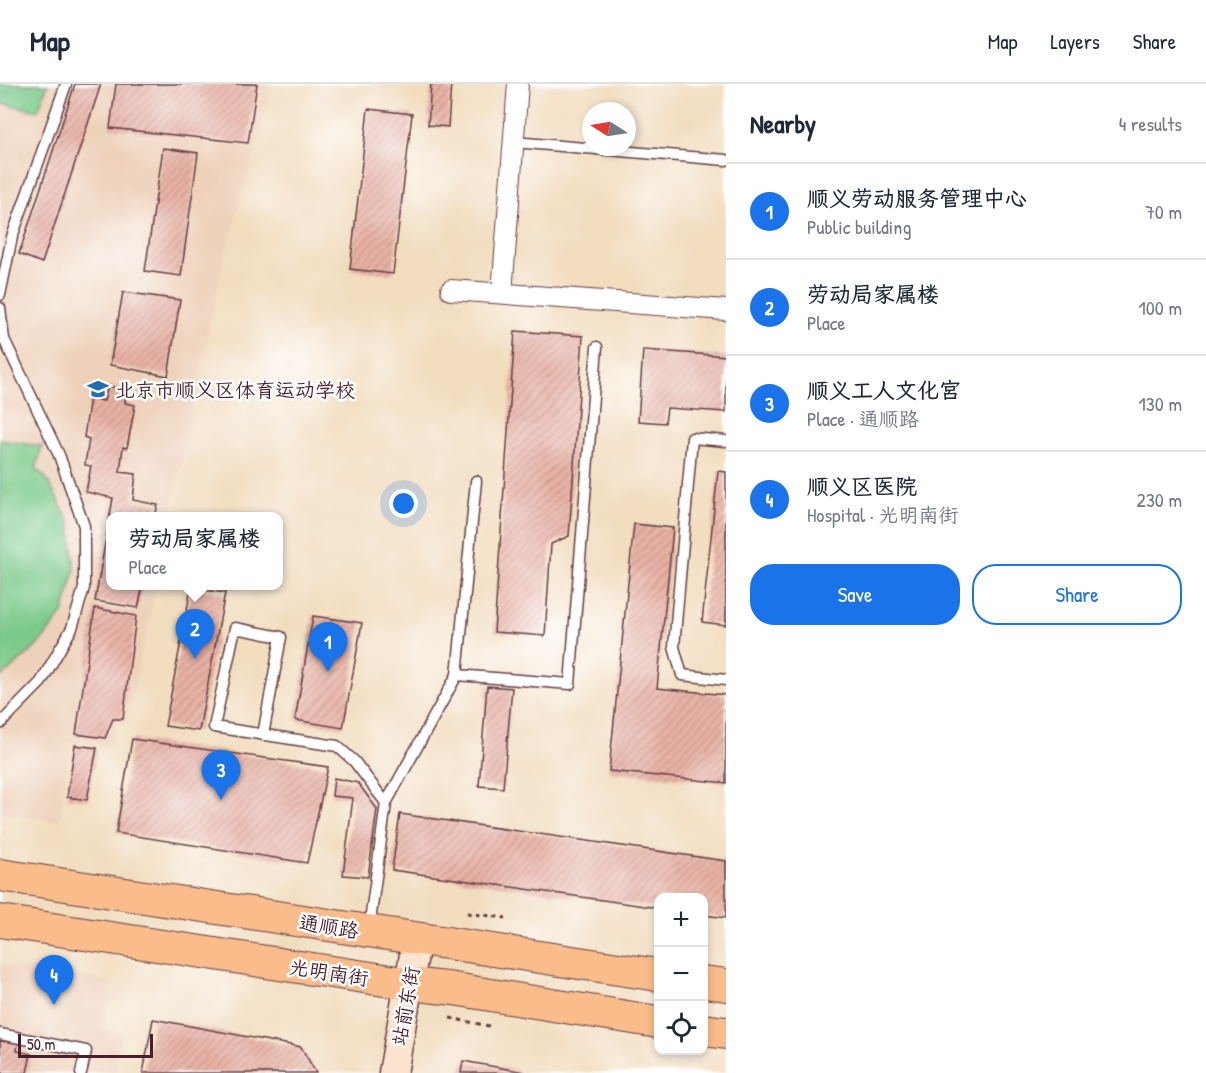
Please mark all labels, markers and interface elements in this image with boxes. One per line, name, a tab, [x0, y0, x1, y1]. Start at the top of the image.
text: Map	[30, 22, 70, 60]
text: Map	[988, 27, 1017, 56]
text: Layers	[1050, 27, 1100, 56]
text: Share	[1133, 27, 1176, 56]
north arrow	[582, 102, 636, 156]
text: Nearby	[750, 106, 816, 141]
text: 4 results	[1119, 110, 1182, 137]
text: 顺义劳动服务管理中心	[807, 183, 1027, 213]
text: 1	[766, 198, 773, 225]
text: 70 m	[1145, 198, 1182, 225]
text: Public building	[807, 213, 911, 240]
text: 劳动局家属楼	[807, 279, 939, 309]
text: 2	[765, 294, 774, 321]
text: 100 m	[1139, 294, 1182, 321]
text: Place	[807, 309, 846, 336]
text: 顺义工人文化宫	[807, 375, 961, 405]
place label: 北京市顺义区体育运动学校	[115, 376, 355, 403]
school or university icon: 北京市顺义区体育运动学校	[86, 377, 110, 401]
text: 3	[765, 390, 774, 417]
text: 130 m	[1139, 390, 1182, 417]
text: Place · 通顺路	[807, 405, 919, 432]
text: 顺义区医院	[807, 471, 917, 501]
text: 4	[766, 486, 773, 513]
text: 230 m	[1137, 486, 1182, 513]
your location	[389, 489, 418, 518]
text: Hospital · 光明南街	[807, 501, 958, 528]
popup	[106, 512, 283, 590]
text: 劳动局家属楼	[128, 523, 261, 553]
text: Place	[128, 553, 167, 580]
button: Save	[750, 564, 960, 625]
button: Share	[972, 564, 1182, 625]
pin: 2	[176, 610, 214, 659]
pin: 1	[308, 622, 348, 672]
pin: 3	[202, 750, 240, 800]
map controls	[654, 893, 708, 1055]
button: +	[654, 893, 708, 947]
street label: 通顺路	[297, 908, 362, 944]
button: −	[654, 947, 708, 1001]
street label: 光明南街	[287, 952, 371, 992]
pin: 4	[34, 956, 74, 1005]
street label: 站前东街	[385, 964, 425, 1048]
button: locate	[654, 1001, 708, 1055]
scale bar	[18, 1031, 153, 1058]
text: 50 m	[27, 1033, 56, 1055]

